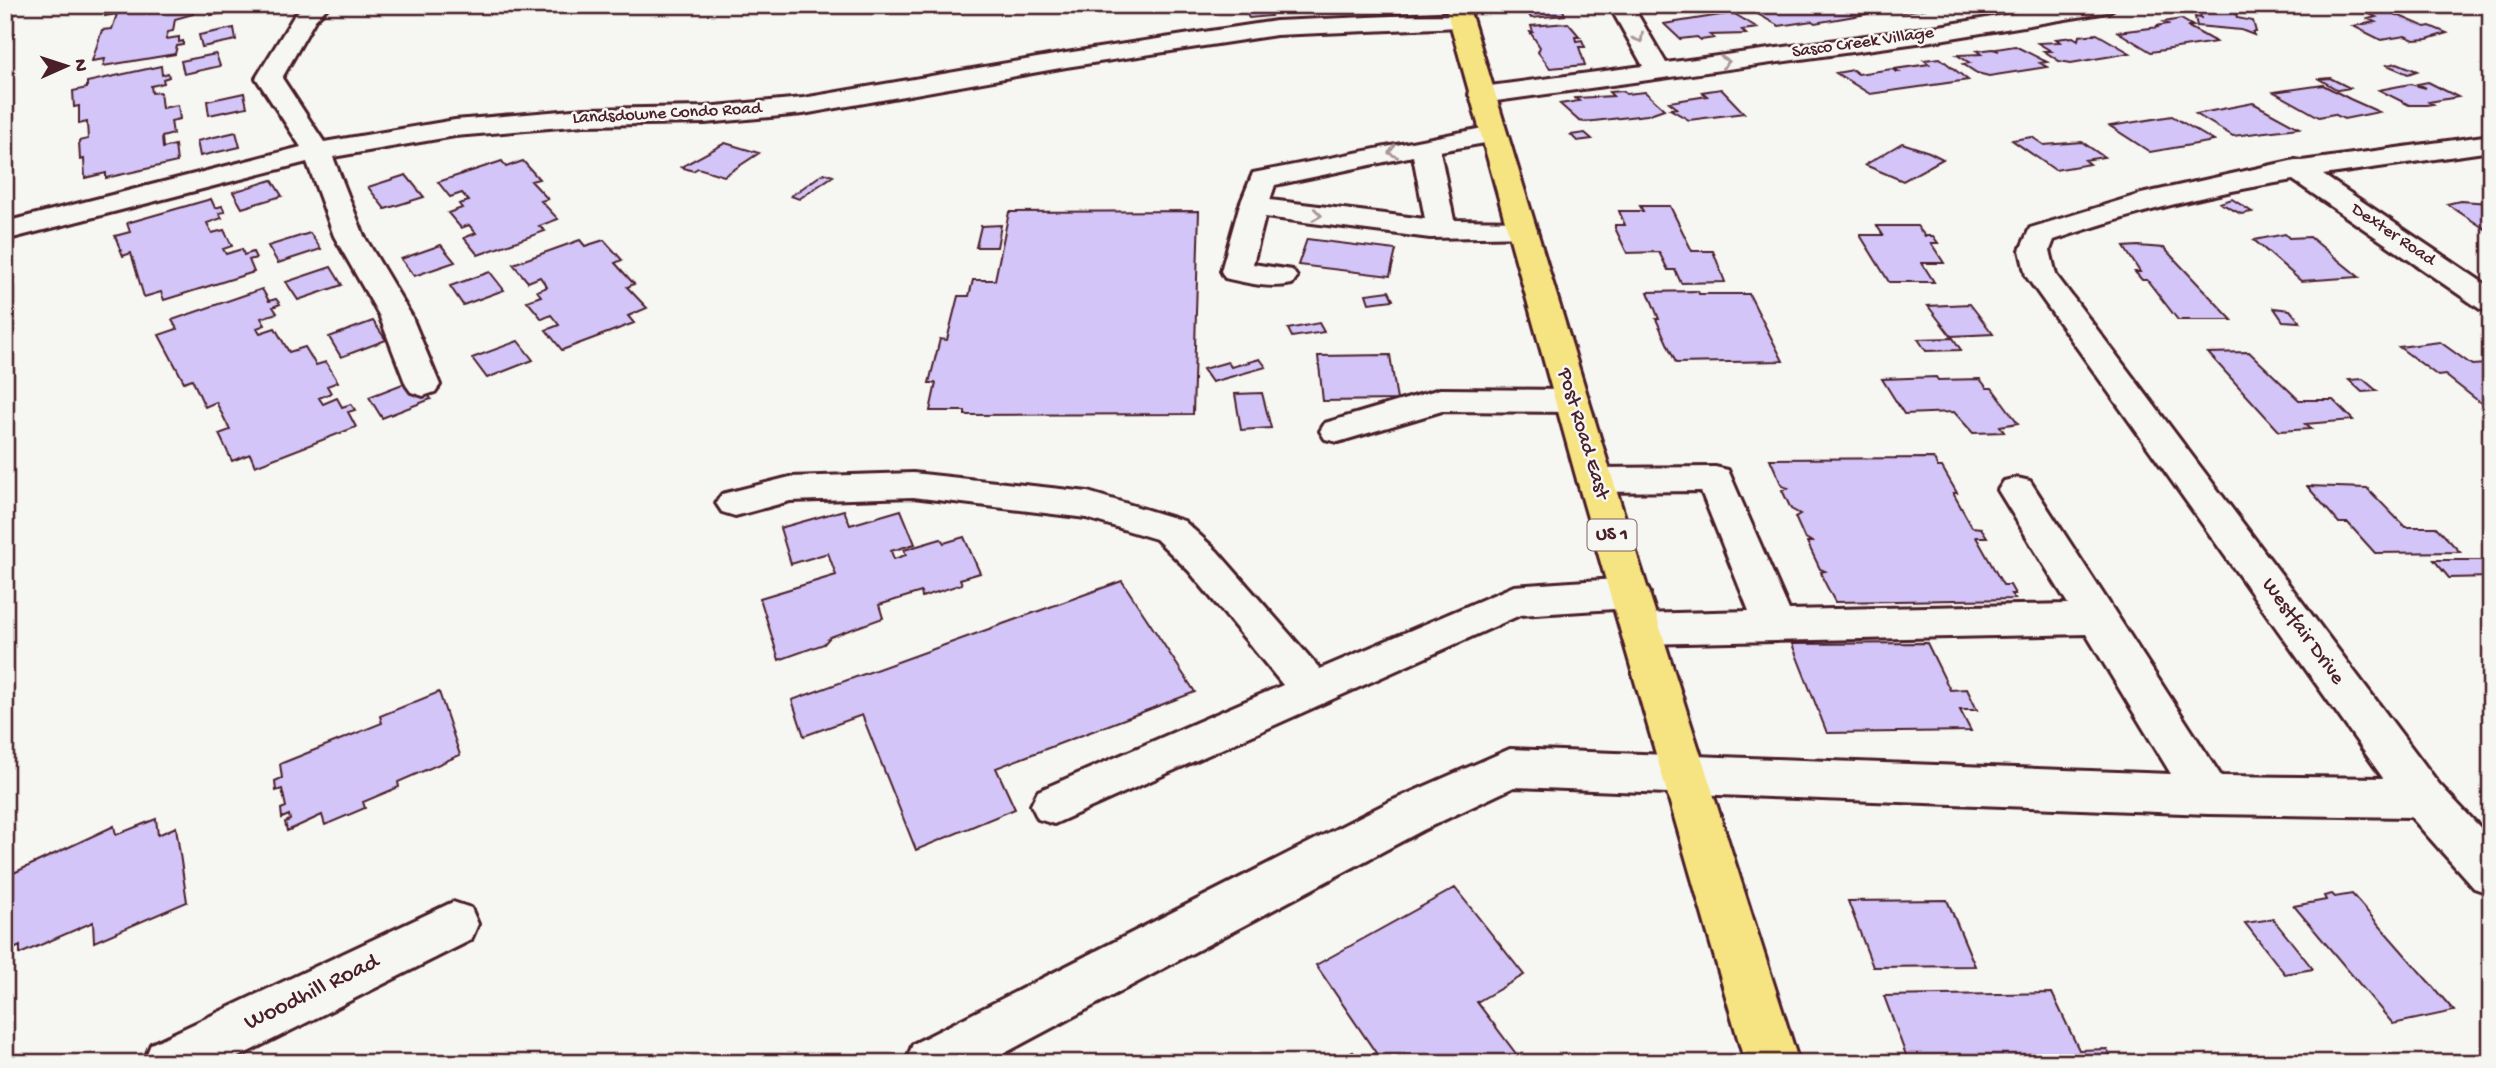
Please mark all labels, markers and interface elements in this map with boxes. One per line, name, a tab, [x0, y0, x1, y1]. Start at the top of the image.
street label: Sasco Creek Village	[1791, 23, 1936, 63]
one-way arrow	[1631, 31, 1644, 43]
north arrow	[32, 32, 102, 102]
one-way arrow	[1719, 54, 1731, 69]
text: N	[68, 58, 91, 72]
street label: Landsdowne Condo Road	[572, 98, 764, 129]
one-way arrow	[1387, 143, 1399, 158]
street label: Dexter Road	[2346, 199, 2440, 272]
one-way arrow	[1312, 207, 1323, 222]
street label: Post Road East	[1550, 365, 1614, 505]
road number: US 1	[1588, 520, 1636, 550]
street label: Westfair Drive	[2255, 574, 2350, 691]
street label: Woodhill Road	[240, 947, 386, 1038]

